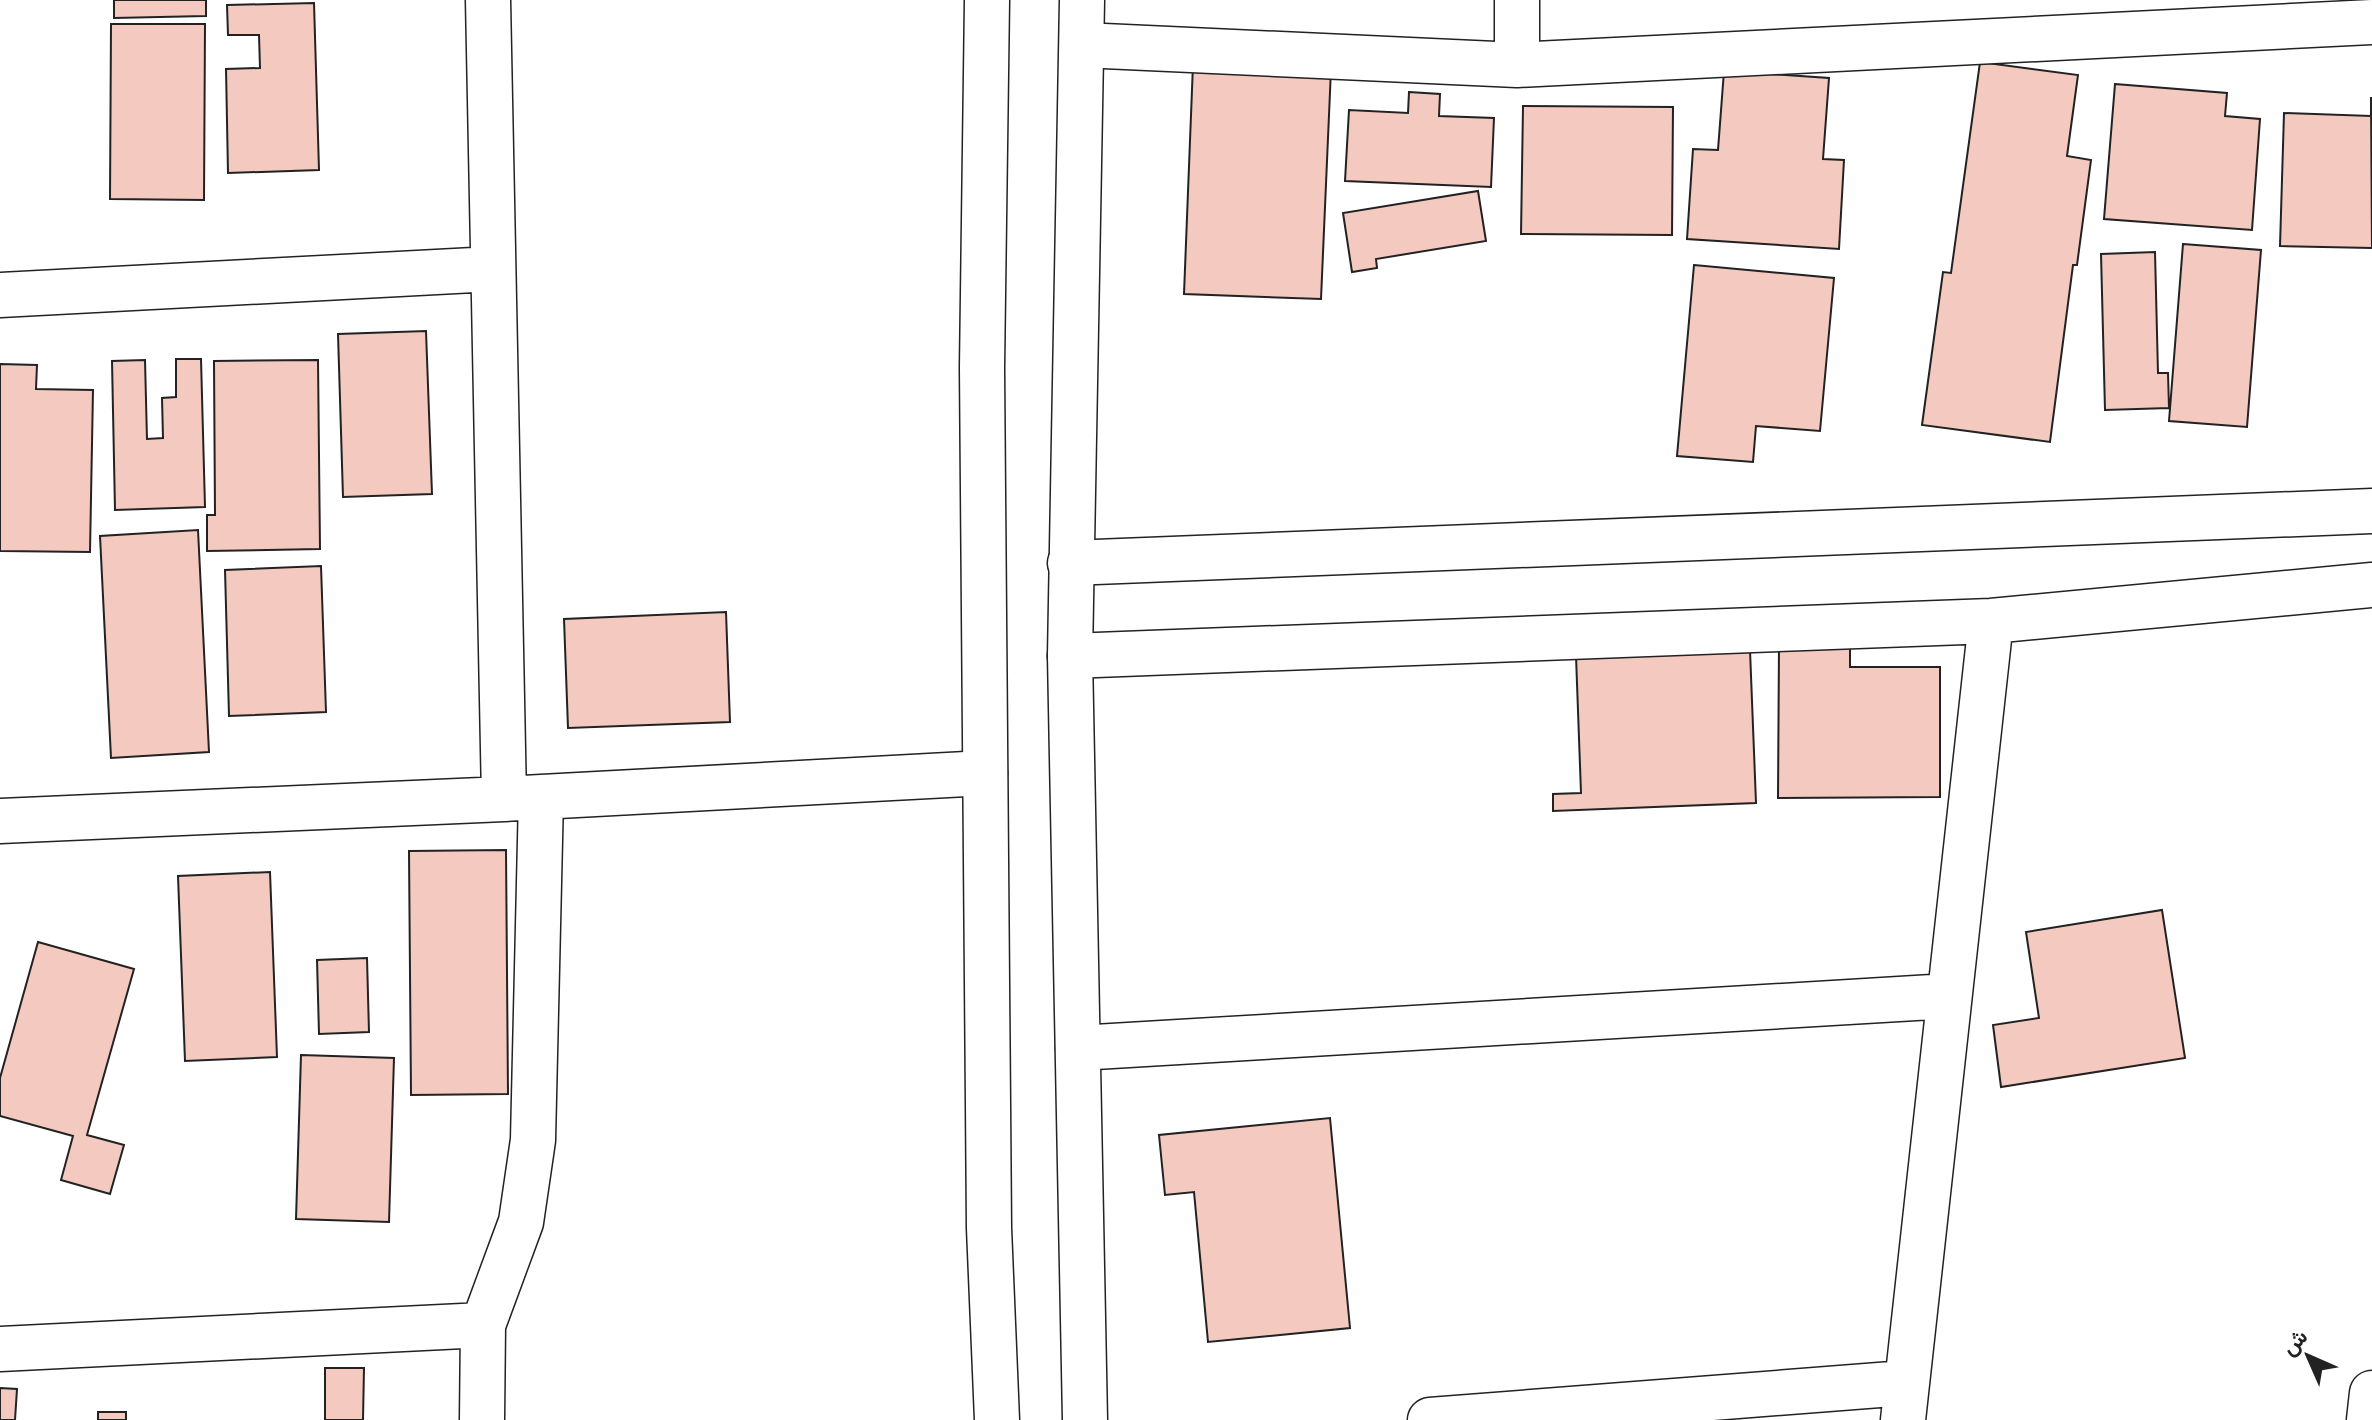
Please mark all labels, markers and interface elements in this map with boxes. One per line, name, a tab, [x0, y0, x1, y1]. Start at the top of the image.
north arrow	[2268, 1316, 2348, 1396]
text: ش	[2275, 1323, 2313, 1361]

